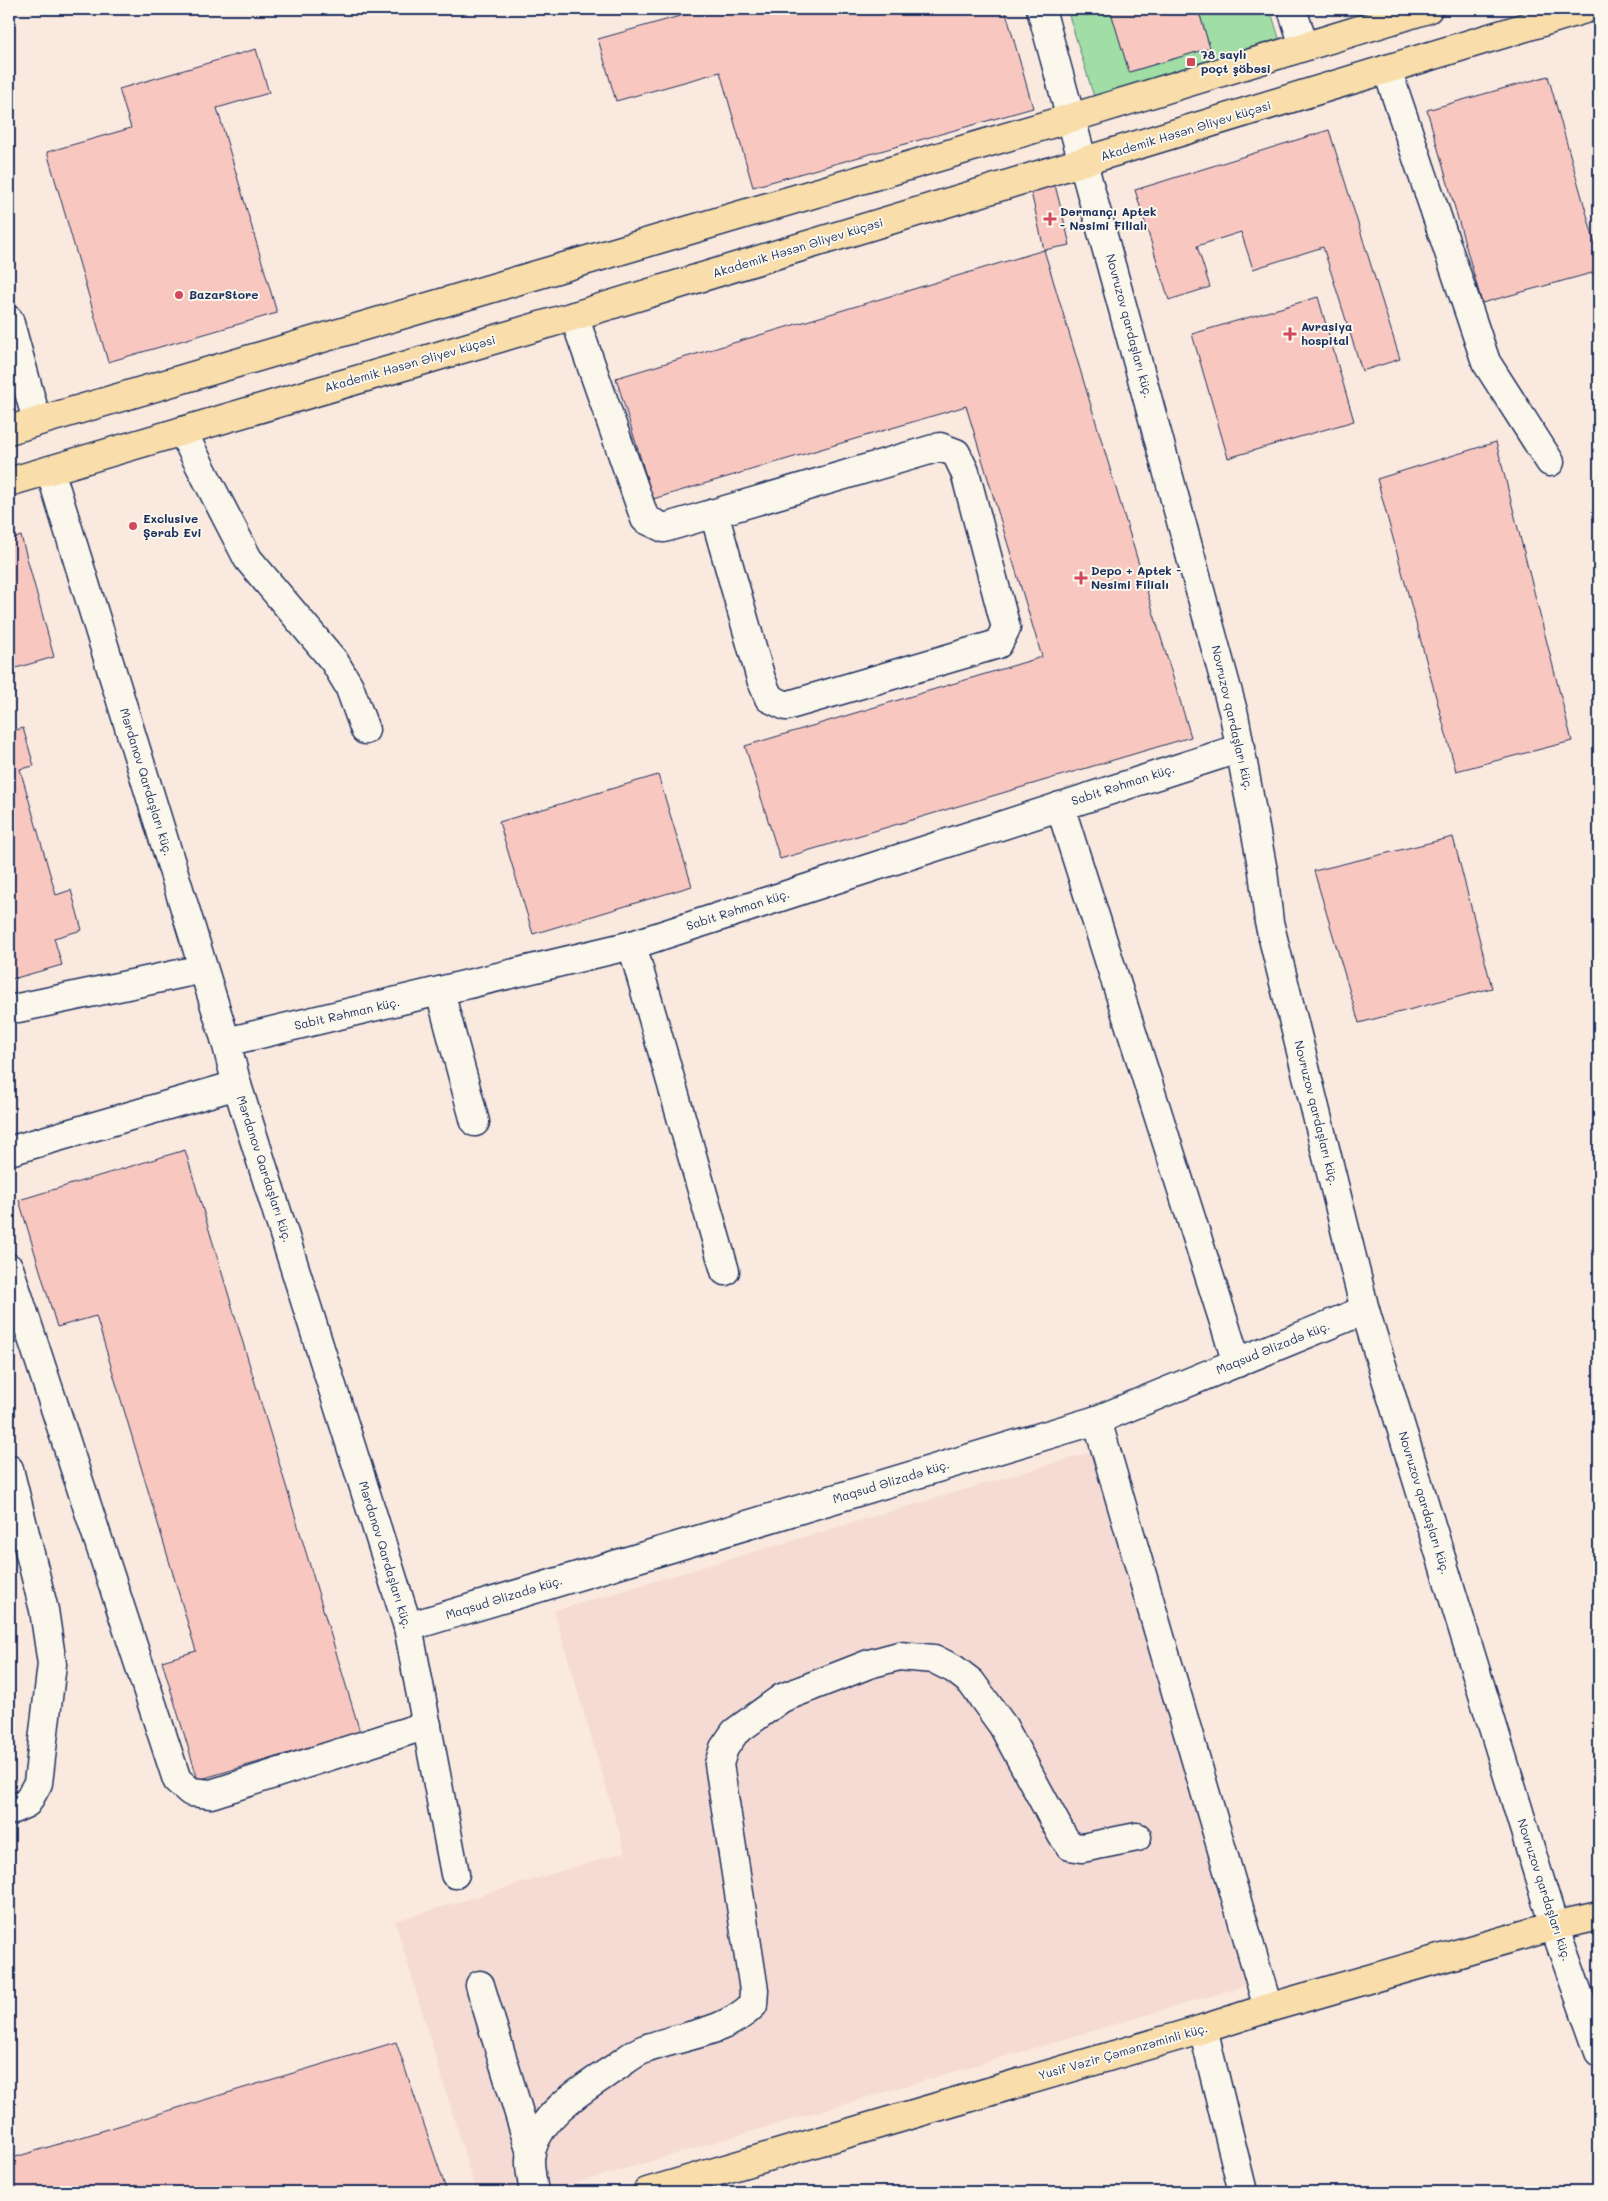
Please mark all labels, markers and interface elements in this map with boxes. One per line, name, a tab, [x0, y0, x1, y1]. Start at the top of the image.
place label: 78 saylı poçt şöbəsi	[1201, 46, 1271, 77]
marker: 78 saylı poçt şöbəsi	[1185, 56, 1197, 68]
street label: Akademik Həsən Əliyev küçəsi	[1099, 96, 1273, 164]
place label: Dərmançı Aptek - Nəsimi Filialı	[1060, 203, 1156, 233]
street label: Akademik Həsən Əliyev küçəsi	[711, 213, 885, 281]
marker: Dərmançı Aptek - Nəsimi Filialı	[1044, 213, 1056, 225]
street label: Novruzov qardaşları küç.	[1103, 252, 1157, 400]
place label: BazarStore	[189, 286, 258, 302]
marker: BazarStore	[173, 289, 185, 301]
place label: Avrasiya hospital	[1301, 318, 1352, 348]
marker: Avrasiya hospital	[1283, 327, 1297, 341]
street label: Akademik Həsən Əliyev küçəsi	[322, 331, 497, 395]
place label: Exclusive Şərab Evi	[143, 510, 201, 540]
marker: Exclusive Şərab Evi	[127, 520, 139, 532]
place label: Depo + Aptek - Nəsimi Filialı	[1091, 562, 1181, 592]
marker: Depo + Aptek - Nəsimi Filialı	[1075, 572, 1087, 584]
street label: Novruzov qardaşları küç.	[1208, 644, 1257, 792]
street label: Mərdanov Qardaşları küç.	[117, 706, 177, 857]
street label: Sabit Rəhman küç.	[1069, 760, 1176, 808]
street label: Sabit Rəhman küç.	[684, 885, 791, 933]
street label: Sabit Rəhman küç.	[293, 993, 401, 1033]
street label: Novruzov qardaşları küç.	[1291, 1039, 1343, 1187]
street label: Mərdanov Qardaşları küç.	[234, 1093, 296, 1244]
street label: Maqsud Əlizadə küç.	[1213, 1317, 1332, 1377]
street label: Novruzov qardaşları küç.	[1396, 1429, 1454, 1576]
street label: Maqsud Əlizadə küç.	[830, 1456, 951, 1506]
street label: Mərdanov Qardaşları küç.	[356, 1479, 416, 1630]
street label: Maqsud Əlizadə küç.	[443, 1572, 564, 1622]
street label: Novruzov qardaşları küç.	[1514, 1817, 1576, 1963]
street label: Yusif Vəzir Çəmənzəminli küç.	[1036, 2019, 1209, 2083]

